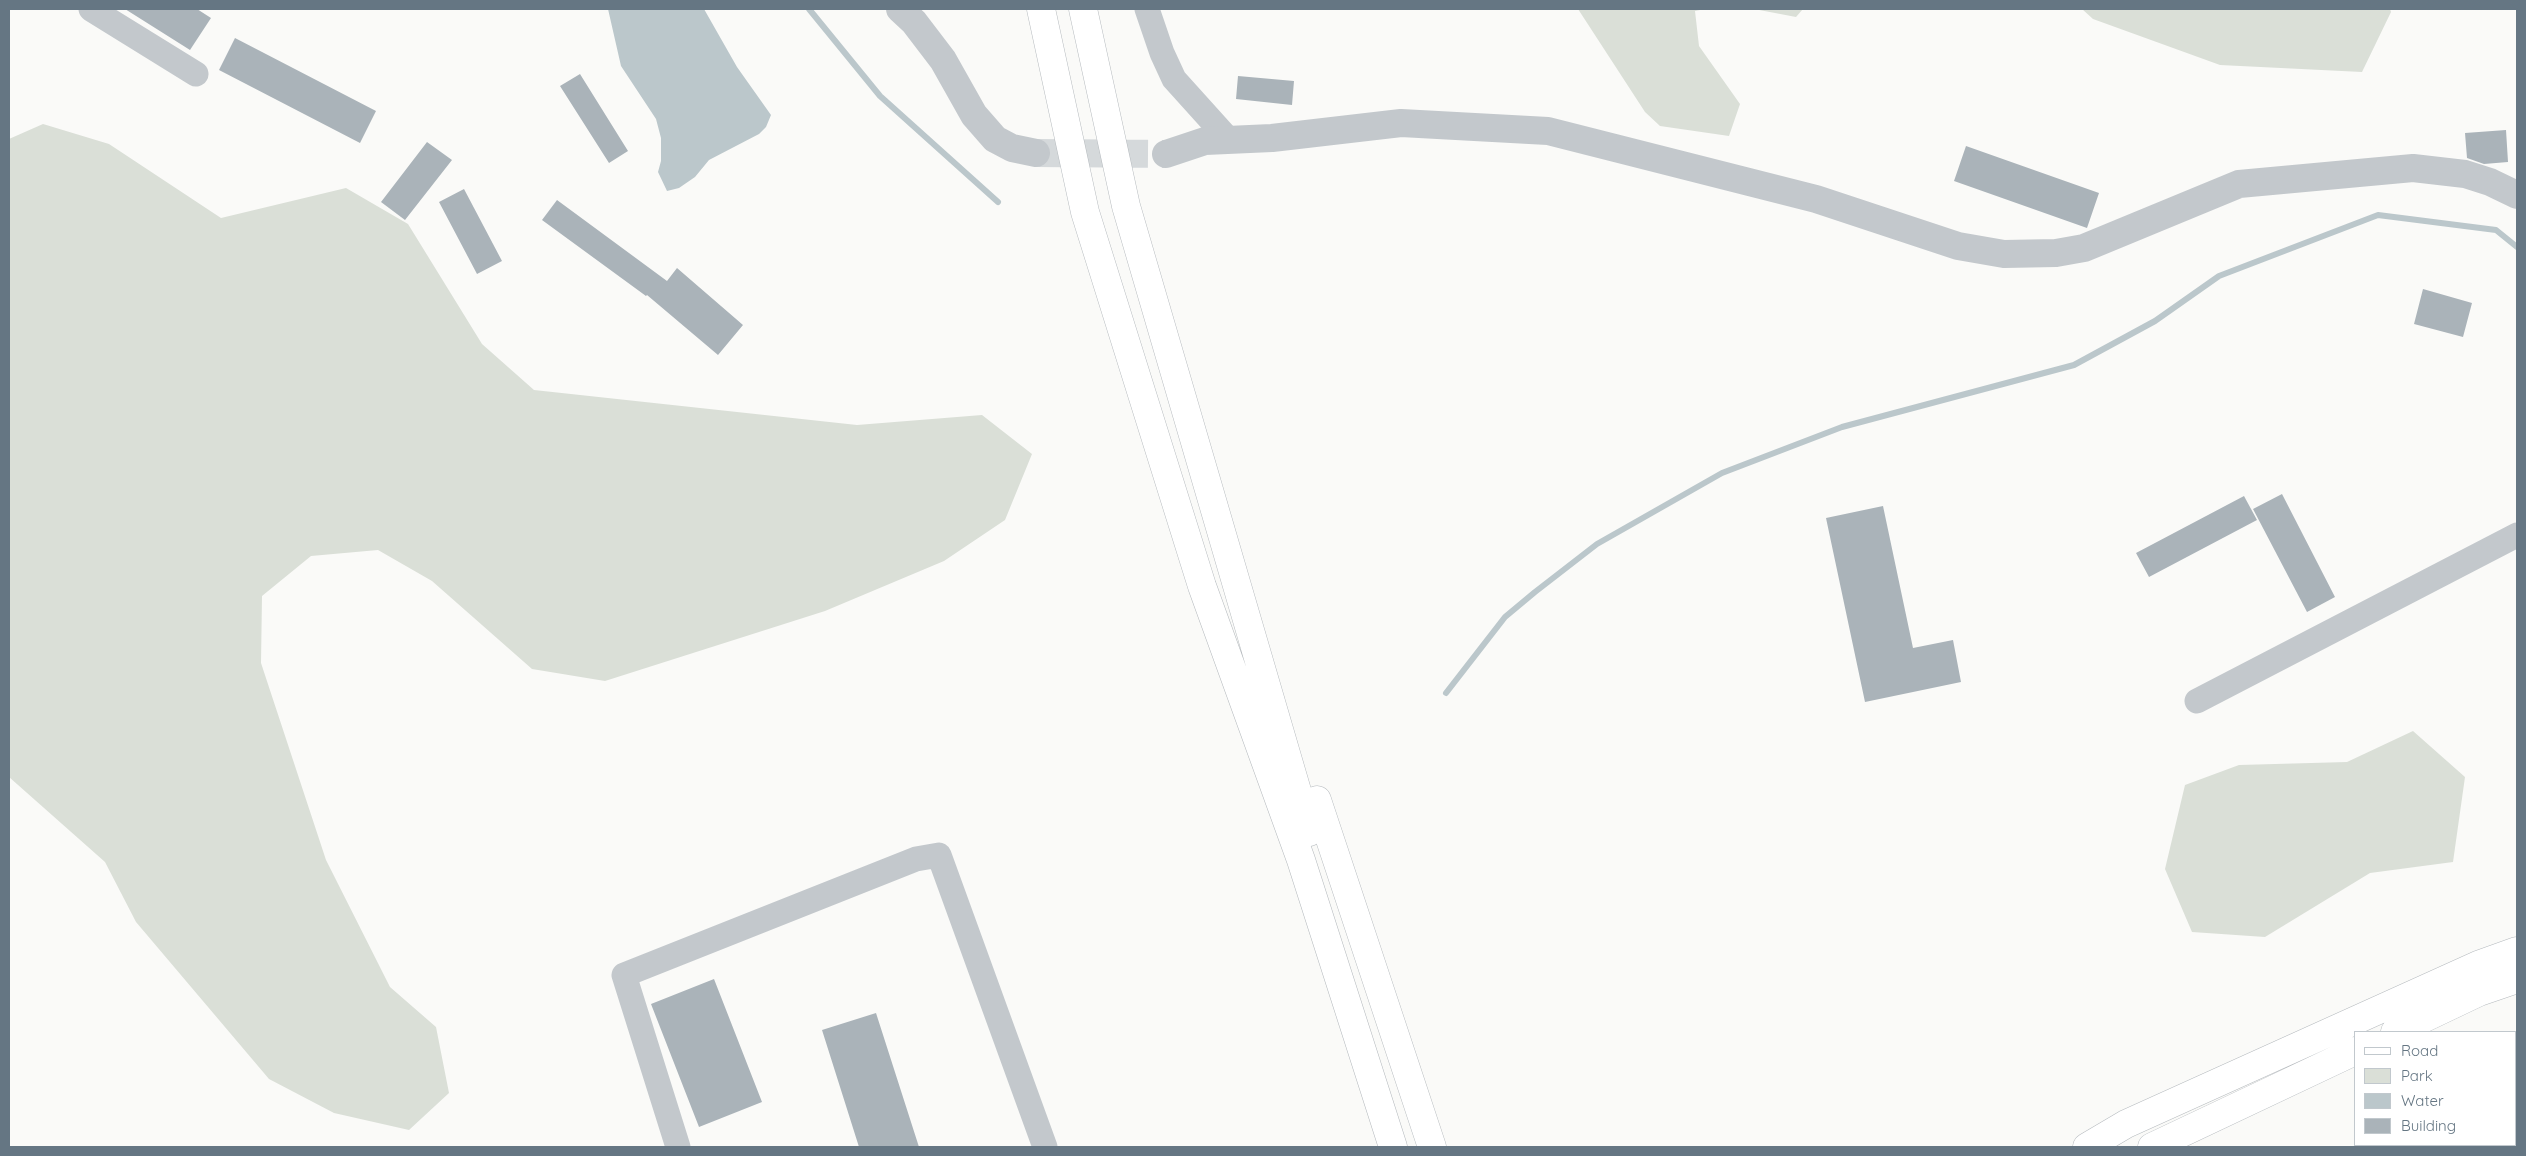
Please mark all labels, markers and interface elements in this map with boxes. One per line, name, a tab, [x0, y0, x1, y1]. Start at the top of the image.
legend	[2354, 1031, 2516, 1146]
text: Road	[2401, 1041, 2438, 1060]
text: Park	[2401, 1066, 2433, 1085]
text: Water	[2401, 1091, 2444, 1110]
text: Building	[2401, 1116, 2456, 1135]

